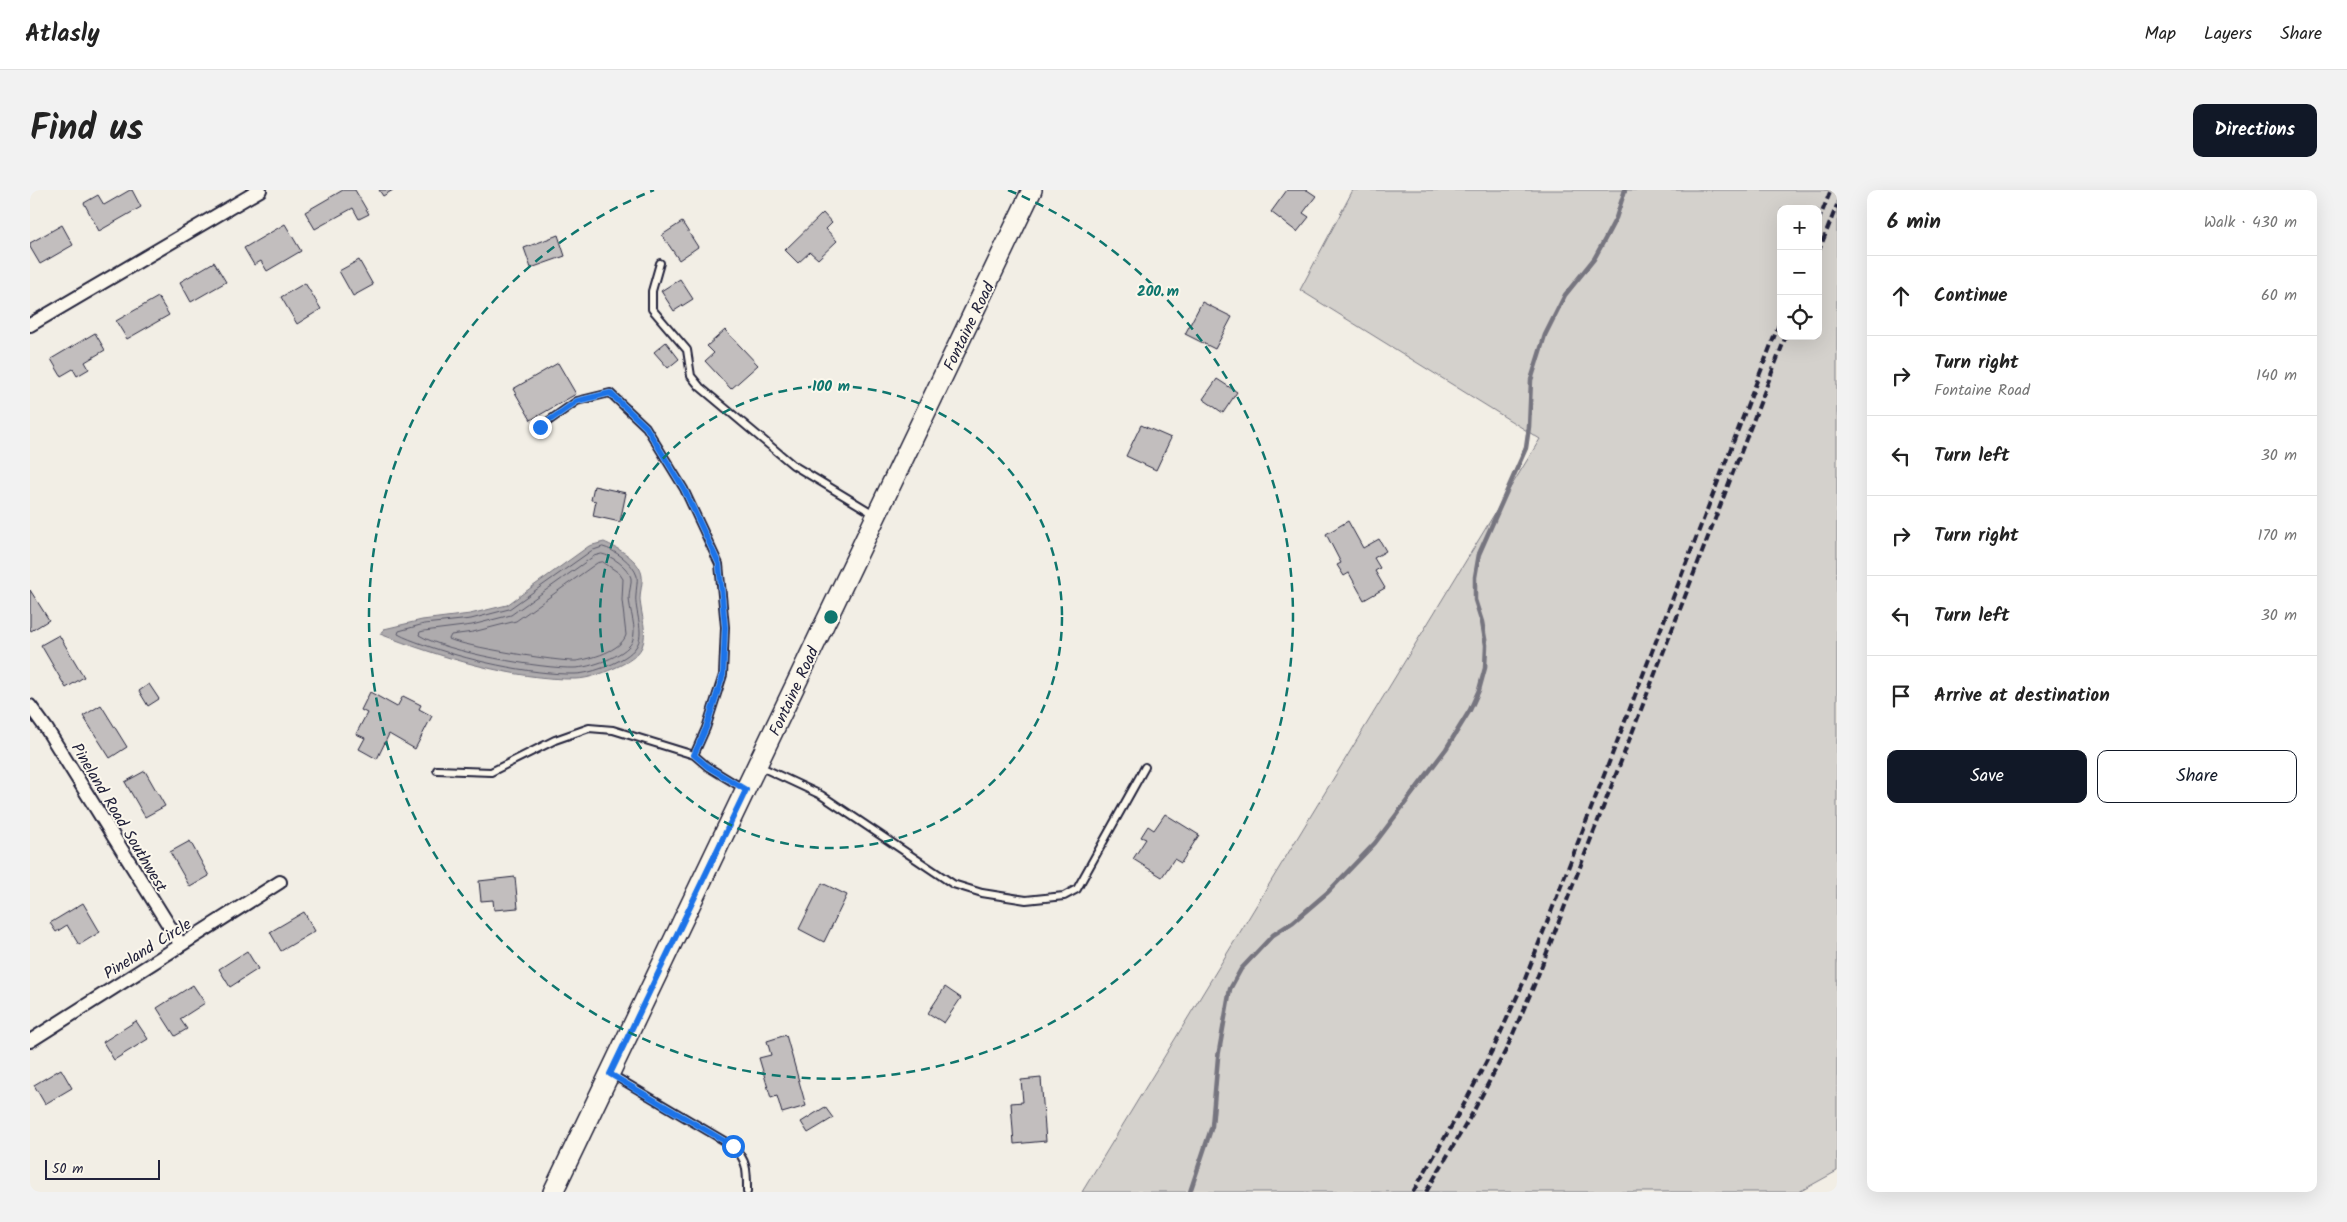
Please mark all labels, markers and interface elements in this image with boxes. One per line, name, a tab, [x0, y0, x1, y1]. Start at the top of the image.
text: Atlasly	[25, 15, 100, 54]
text: Map	[2145, 20, 2176, 49]
text: Layers	[2204, 20, 2252, 49]
text: Share	[2280, 20, 2322, 49]
text: Find us	[30, 102, 143, 158]
button: Directions	[2193, 104, 2317, 157]
map controls	[1777, 205, 1822, 340]
button: +	[1777, 205, 1822, 250]
text: 6 min	[1887, 206, 1941, 239]
text: Walk · 430 m	[2204, 210, 2297, 235]
button: −	[1777, 250, 1822, 295]
street label: Fontaine Road	[937, 277, 1002, 375]
text: 200 m	[1137, 280, 1179, 304]
text: Continue	[1934, 281, 2007, 311]
icon: ahead	[1887, 282, 1915, 310]
text: 60 m	[2261, 283, 2297, 308]
button: locate	[1777, 295, 1822, 340]
text: Turn right	[1934, 348, 2019, 378]
icon: right	[1887, 362, 1915, 390]
text: 140 m	[2256, 363, 2297, 388]
text: 100 m	[812, 375, 850, 399]
text: Fontaine Road	[1934, 378, 2030, 403]
route end	[529, 416, 552, 439]
text: Turn left	[1934, 441, 2009, 471]
icon: left	[1887, 442, 1915, 470]
text: 30 m	[2261, 443, 2297, 468]
text: Turn right	[1934, 521, 2019, 551]
icon: right	[1887, 522, 1915, 550]
text: 170 m	[2257, 523, 2297, 548]
text: Turn left	[1934, 601, 2009, 631]
icon: left	[1887, 602, 1915, 630]
text: 30 m	[2261, 603, 2297, 628]
centre of rings	[822, 608, 840, 626]
street label: Fontaine Road	[763, 642, 826, 740]
text: Arrive at destination	[1934, 681, 2110, 711]
icon: arrive	[1887, 682, 1915, 710]
street label: Pineland Road Southwest	[64, 738, 174, 898]
button: Save	[1887, 750, 2087, 803]
button: Share	[2097, 750, 2297, 803]
street label: Pineland Circle	[99, 912, 197, 986]
route start	[722, 1135, 745, 1158]
scale bar	[45, 1157, 160, 1180]
text: 50 m	[52, 1158, 83, 1180]

